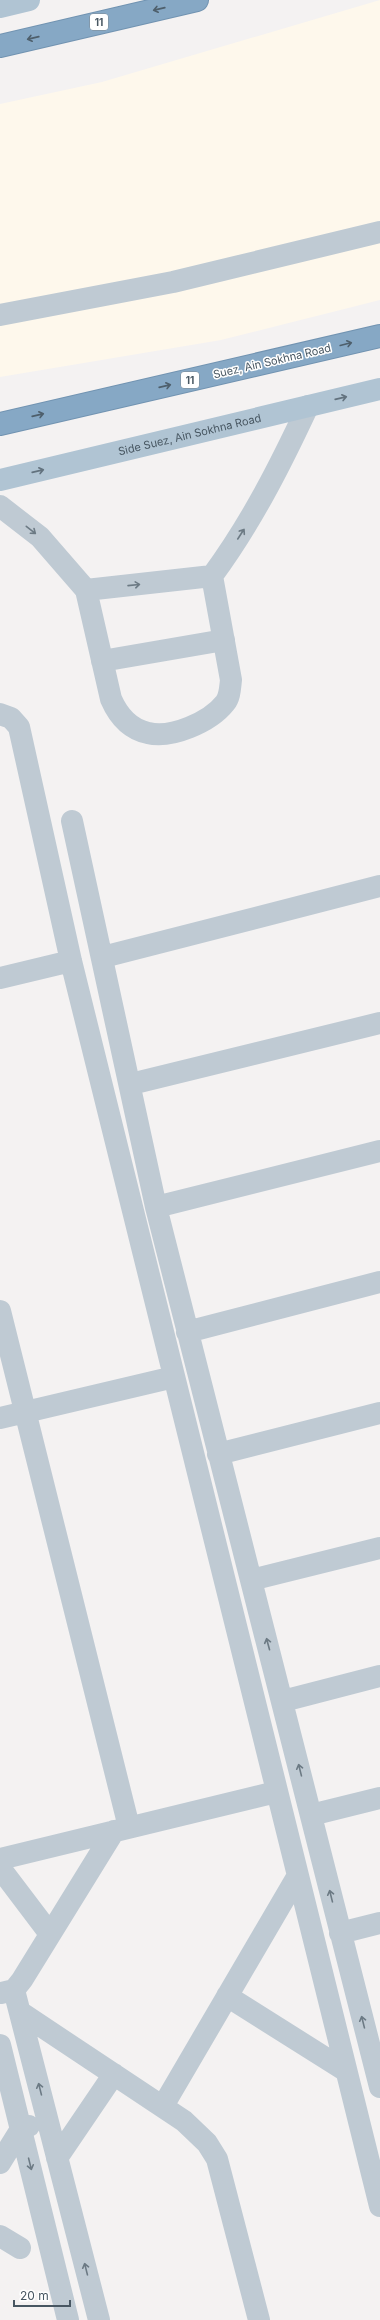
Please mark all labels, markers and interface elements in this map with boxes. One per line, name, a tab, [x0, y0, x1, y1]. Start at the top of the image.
one-way arrow	[153, 5, 166, 13]
road number: 11	[90, 14, 108, 30]
one-way arrow	[27, 34, 40, 42]
one-way arrow	[339, 340, 352, 347]
street label: Suez, Ain Sokhna Road	[212, 341, 332, 381]
road number: 11	[181, 372, 199, 388]
one-way arrow	[158, 382, 171, 390]
one-way arrow	[335, 394, 348, 402]
one-way arrow	[31, 411, 44, 418]
street label: Side Suez, Ain Sokhna Road	[117, 411, 263, 458]
one-way arrow	[31, 466, 44, 474]
one-way arrow	[25, 525, 36, 534]
one-way arrow	[238, 528, 246, 540]
one-way arrow	[127, 581, 140, 588]
one-way arrow	[264, 1638, 271, 1651]
one-way arrow	[296, 1764, 304, 1777]
one-way arrow	[327, 1890, 335, 1903]
one-way arrow	[359, 2016, 367, 2029]
one-way arrow	[35, 2082, 43, 2095]
one-way arrow	[26, 2157, 34, 2170]
one-way arrow	[82, 2262, 89, 2275]
scale bar	[14, 2282, 70, 2308]
text: 20 m	[20, 2288, 49, 2303]

